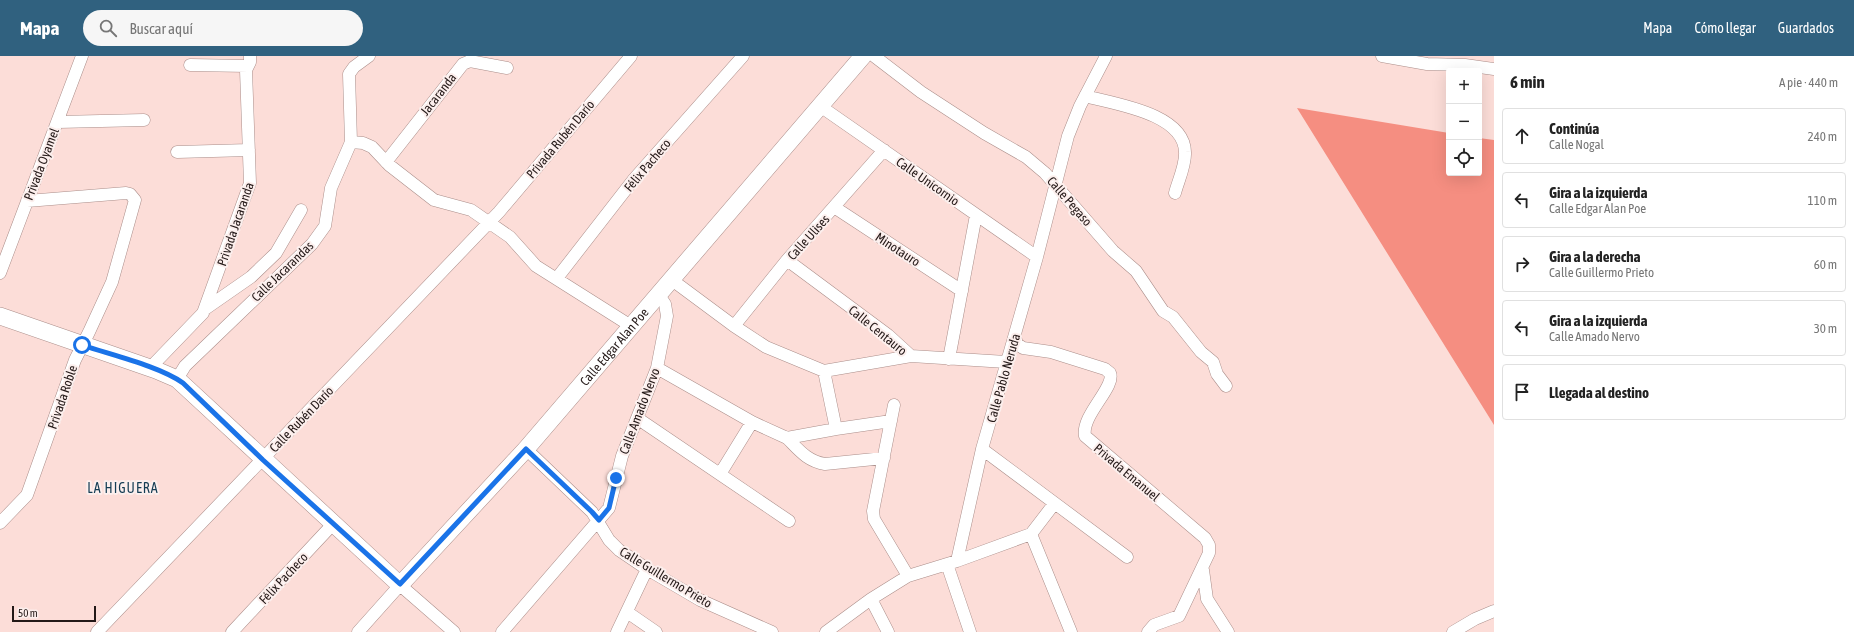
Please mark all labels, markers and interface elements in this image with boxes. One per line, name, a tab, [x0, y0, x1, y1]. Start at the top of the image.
search box	[83, 10, 363, 46]
text: Mapa	[20, 17, 59, 39]
icon: search	[97, 17, 119, 39]
text: Buscar aquí	[129, 20, 193, 37]
text: Mapa	[1643, 20, 1672, 36]
text: Cómo llegar	[1694, 20, 1756, 36]
text: Guardados	[1778, 20, 1834, 36]
map controls	[1446, 68, 1482, 176]
button: +	[1446, 68, 1482, 104]
street label: Jacaranda	[417, 70, 459, 118]
text: 6 min	[1510, 72, 1545, 92]
text: A pie · 440 m	[1779, 75, 1838, 90]
street label: Privada Rubén Darío	[523, 97, 598, 182]
button: −	[1446, 104, 1482, 140]
text: Continúa	[1549, 120, 1599, 137]
street label: Privada Oyamel	[21, 125, 62, 202]
icon: ahead	[1511, 125, 1533, 147]
text: 240 m	[1808, 129, 1837, 144]
street label: Félix Pacheco	[621, 136, 674, 195]
text: Calle Nogal	[1549, 137, 1604, 152]
button: locate	[1446, 140, 1482, 176]
street label: Calle Unicornio	[893, 154, 962, 209]
street label: Calle Pegaso	[1044, 174, 1095, 229]
street label: Privada Jacaranda	[214, 180, 257, 268]
text: Gira a la izquierda	[1549, 184, 1647, 201]
icon: left	[1511, 189, 1533, 211]
text: 110 m	[1808, 193, 1837, 208]
text: Calle Edgar Alan Poe	[1549, 201, 1646, 216]
street label: Calle Ulises	[784, 211, 833, 263]
street label: Minotauro	[873, 229, 923, 269]
street label: Calle Jacarandas	[248, 238, 317, 305]
text: Gira a la derecha	[1549, 248, 1640, 265]
icon: right	[1511, 253, 1533, 275]
text: 60 m	[1814, 257, 1837, 272]
text: Calle Guillermo Prieto	[1549, 265, 1654, 280]
street label: Calle Centauro	[846, 302, 910, 358]
street label: Calle Edgar Alan Poe	[577, 305, 652, 389]
text: Gira a la izquierda	[1549, 312, 1647, 329]
icon: left	[1511, 317, 1533, 339]
text: 30 m	[1814, 321, 1837, 336]
text: Calle Amado Nervo	[1549, 329, 1640, 344]
street label: Calle Pablo Neruda	[984, 332, 1023, 424]
route start	[73, 336, 91, 354]
street label: Privada Roble	[45, 363, 80, 431]
street label: Calle Amado Nervo	[616, 366, 663, 456]
icon: arrive	[1511, 381, 1533, 403]
street label: Calle Rubén Darío	[266, 383, 336, 455]
text: Llegada al destino	[1549, 384, 1649, 401]
street label: Privada Emanuel	[1091, 440, 1163, 505]
route end	[607, 469, 625, 487]
district label: LA HIGUERA	[87, 480, 159, 496]
street label: Calle Guillermo Prieto	[617, 544, 715, 611]
street label: Félix Pacheco	[256, 550, 311, 607]
scale bar	[12, 604, 96, 623]
text: 50 m	[18, 607, 38, 619]

